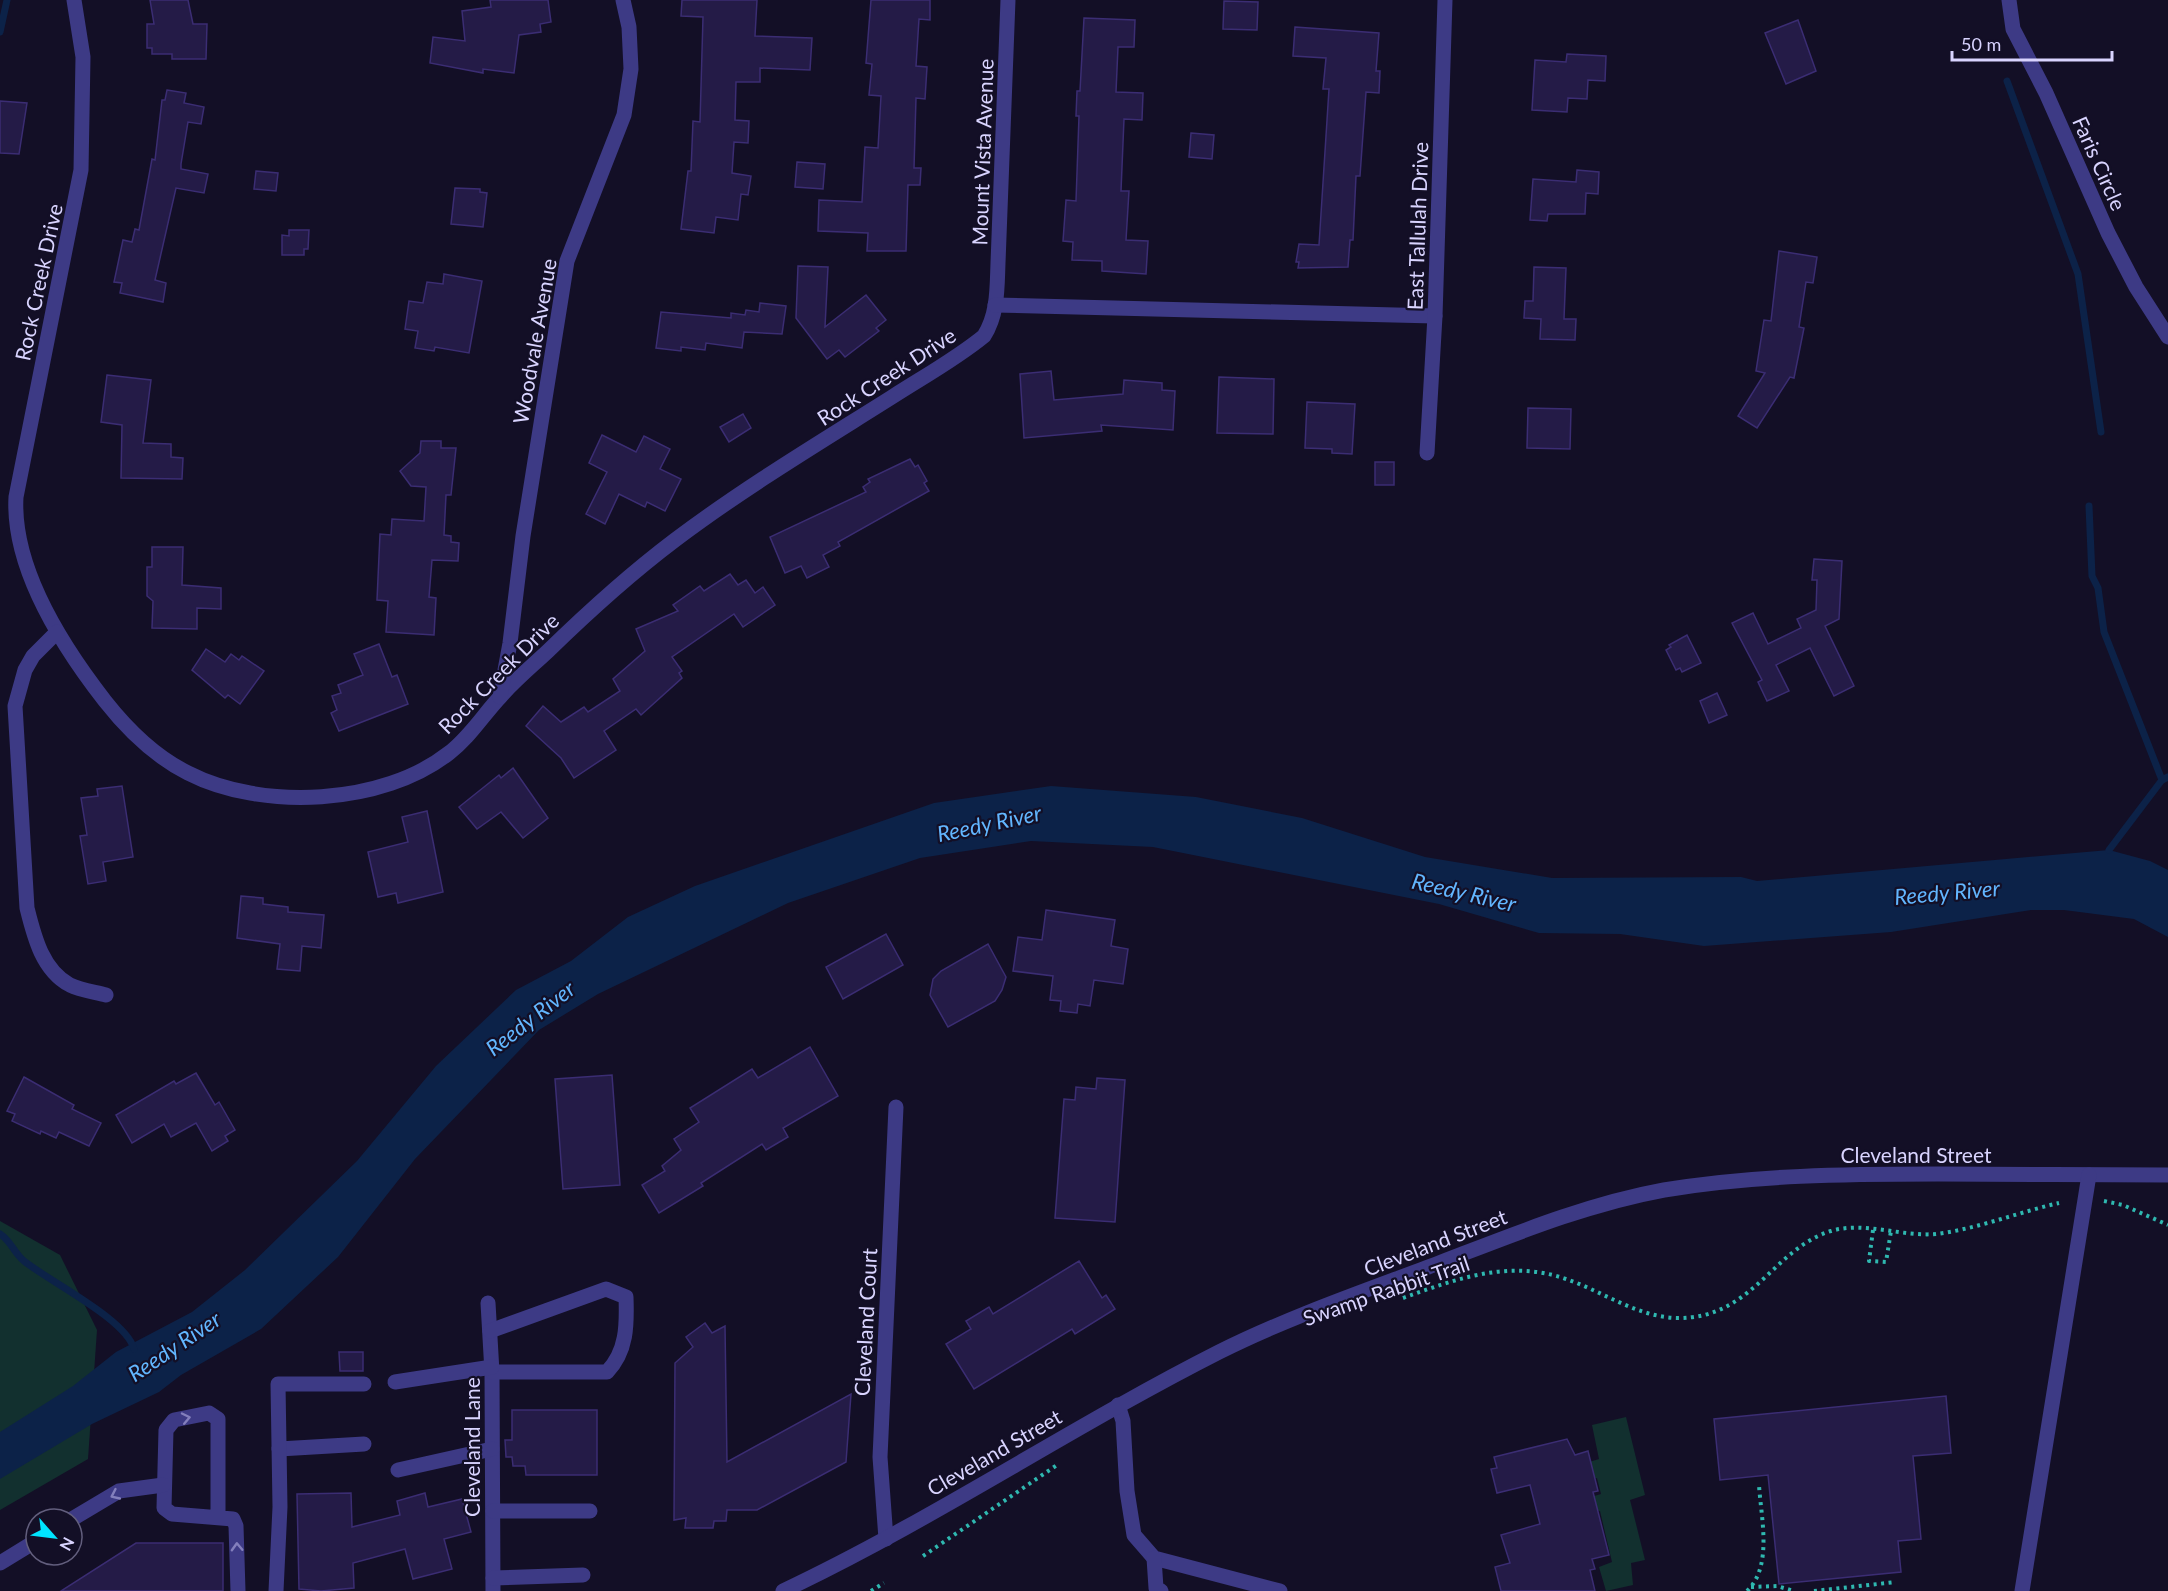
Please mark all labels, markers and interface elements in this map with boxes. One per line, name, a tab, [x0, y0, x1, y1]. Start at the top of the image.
scale bar	[1952, 24, 2112, 62]
text: 50 m	[1961, 33, 2001, 55]
street label: Mount Vista Avenue	[966, 58, 998, 246]
street label: Faris Circle	[2068, 112, 2132, 214]
street label: East Tallulah Drive	[1402, 141, 1432, 311]
street label: Rock Creek Drive	[9, 201, 67, 363]
street label: Woodvale Avenue	[507, 256, 561, 426]
street label: Rock Creek Drive	[812, 322, 960, 430]
street label: Rock Creek Drive	[433, 608, 563, 738]
water label: Reedy River	[934, 799, 1044, 847]
water label: Reedy River	[1409, 867, 1519, 917]
water label: Reedy River	[1893, 874, 2001, 910]
water label: Reedy River	[480, 974, 580, 1061]
street label: Cleveland Street	[1840, 1142, 1992, 1167]
street label: Cleveland Street	[1360, 1203, 1510, 1281]
street label: Cleveland Court	[849, 1247, 881, 1397]
street label: Swamp Rabbit Trail	[1299, 1250, 1473, 1330]
water label: Reedy River	[122, 1305, 226, 1387]
street label: Cleveland Lane	[459, 1377, 484, 1517]
street label: Cleveland Street	[922, 1403, 1066, 1501]
one-way arrow	[180, 1412, 190, 1425]
one-way arrow	[110, 1487, 121, 1499]
north arrow	[24, 1507, 84, 1567]
text: N	[56, 1534, 79, 1554]
one-way arrow	[231, 1542, 243, 1551]

